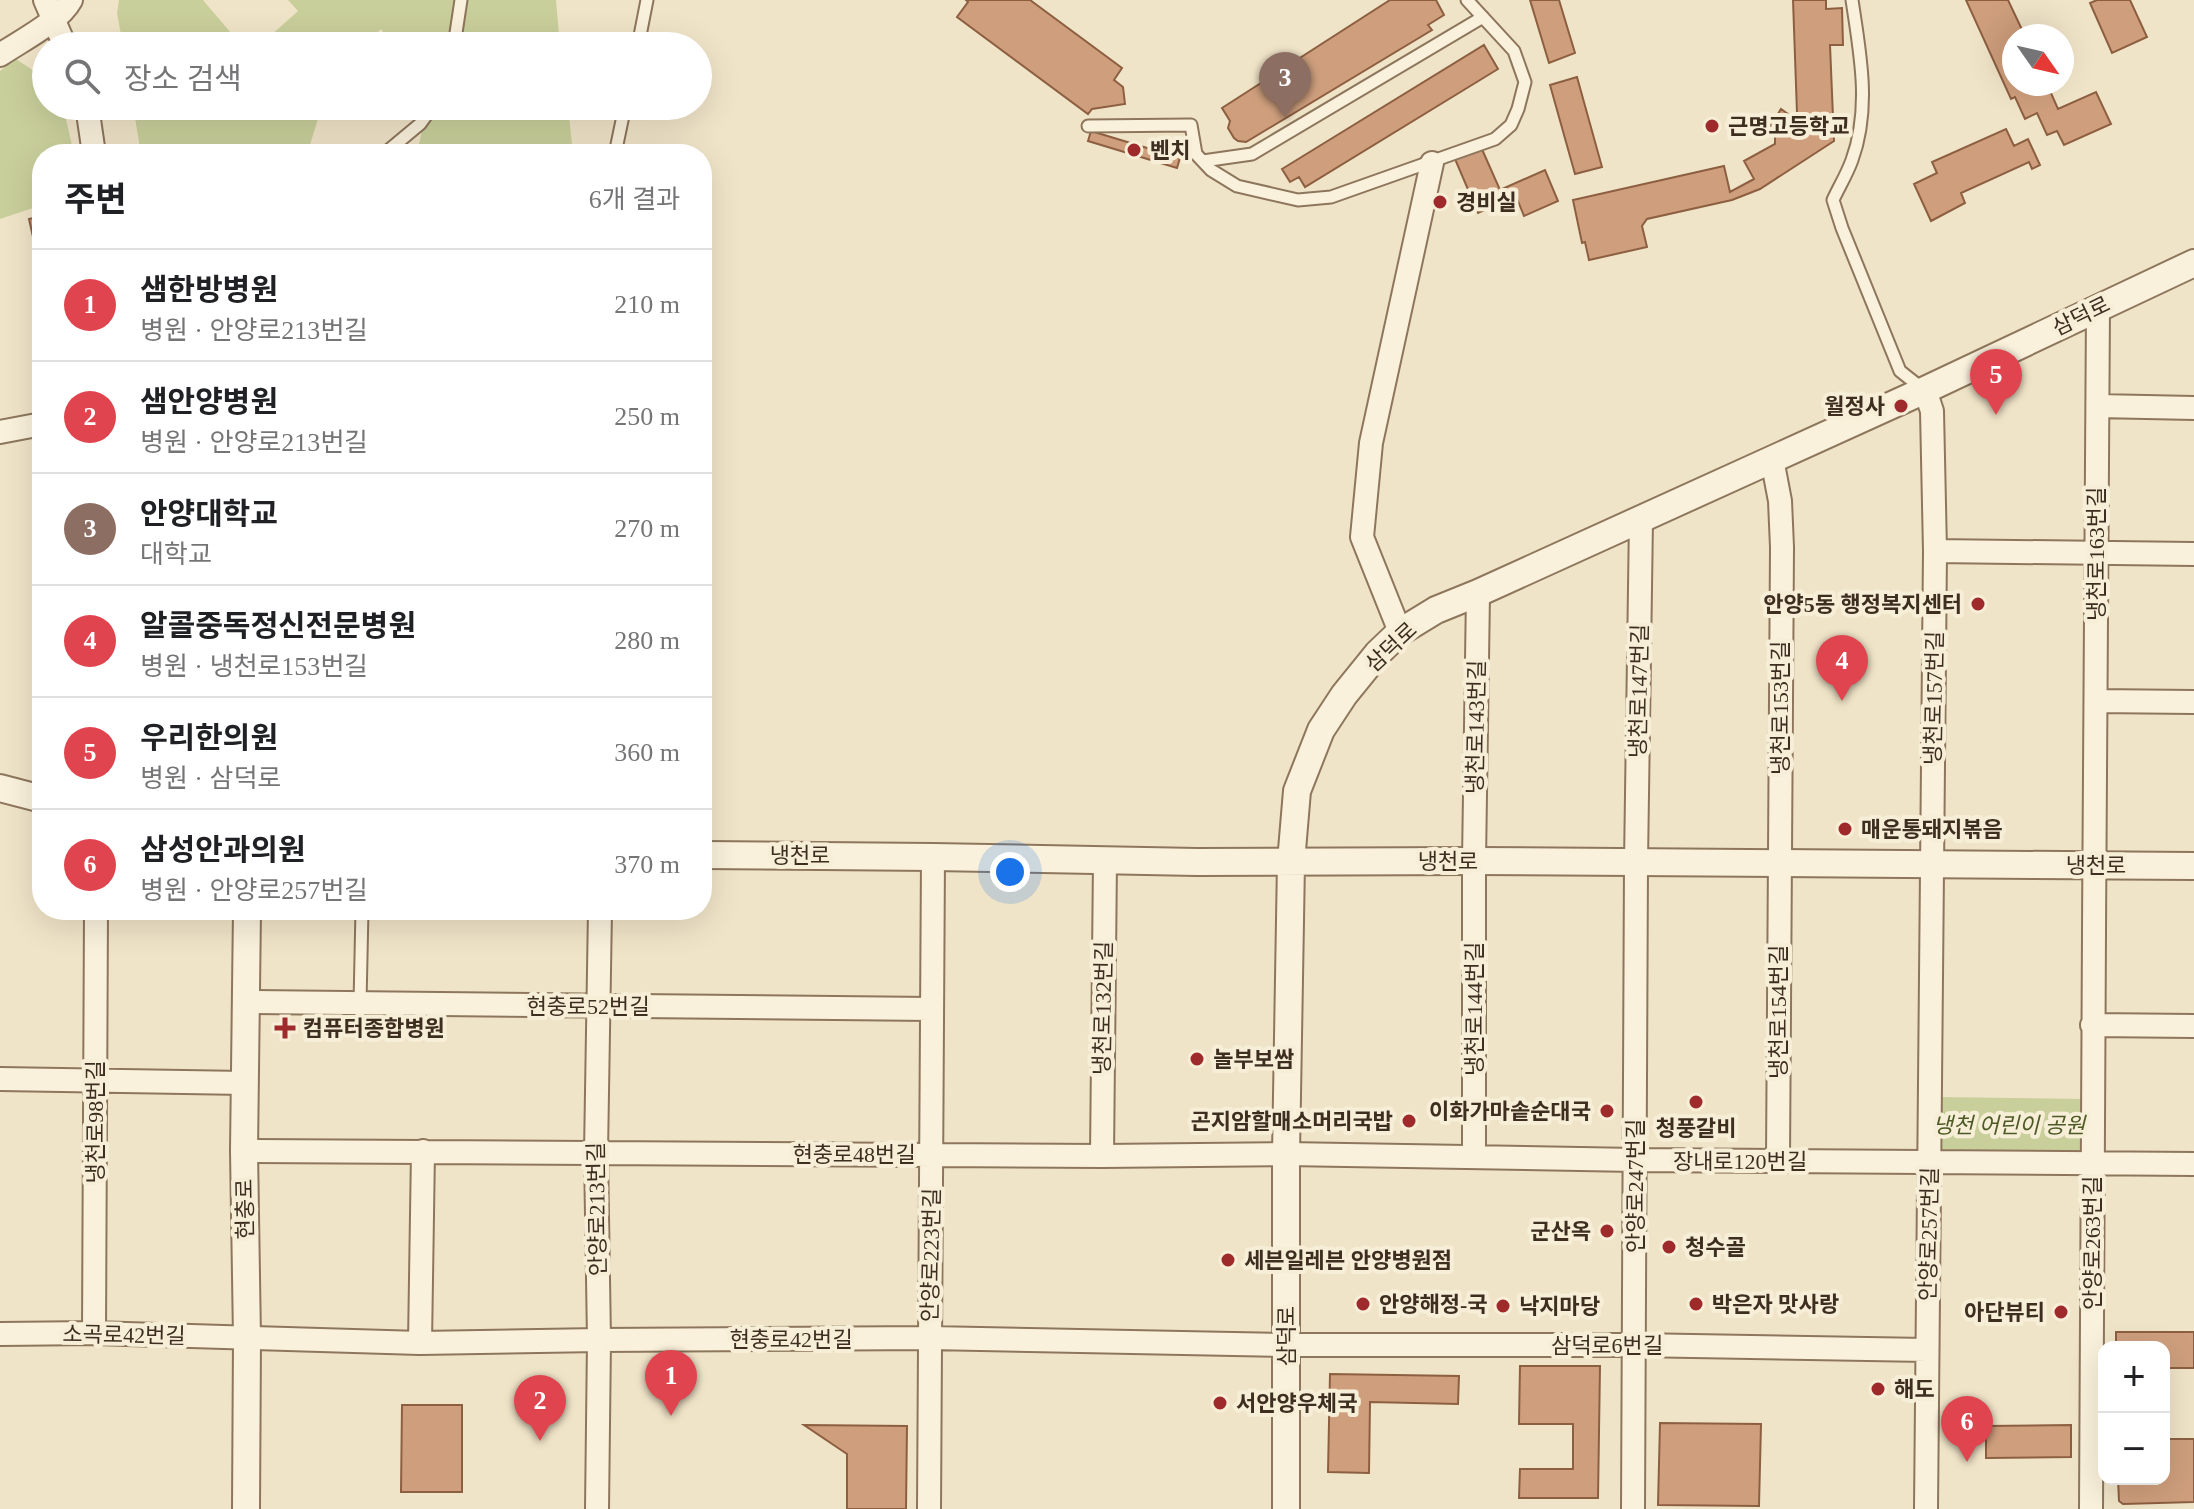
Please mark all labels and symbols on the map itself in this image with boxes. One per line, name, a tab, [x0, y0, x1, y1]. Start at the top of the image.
north arrow	[2002, 24, 2074, 96]
pin: 3	[1259, 52, 1311, 118]
place label: 근명고등학교	[1728, 114, 1849, 139]
marker: 근명고등학교	[1703, 117, 1721, 135]
place label: 벤치	[1150, 138, 1190, 163]
marker: 벤치	[1125, 141, 1143, 159]
place label: 경비실	[1456, 190, 1517, 215]
marker: 경비실	[1431, 193, 1449, 211]
street label: 삼덕로	[2048, 291, 2114, 341]
pin: 5	[1970, 349, 2022, 415]
place label: 월정사	[1824, 394, 1885, 419]
marker: 월정사	[1892, 397, 1910, 415]
street label: 냉천로163번길	[2084, 487, 2109, 621]
place label: 안양5동 행정복지센터	[1763, 592, 1962, 617]
marker: 안양5동 행정복지센터	[1969, 595, 1987, 613]
street label: 삼덕로	[1360, 617, 1422, 677]
street label: 냉천로147번길	[1625, 624, 1653, 758]
street label: 냉천로157번길	[1920, 631, 1948, 765]
pin: 4	[1816, 635, 1868, 701]
street label: 냉천로153번길	[1768, 641, 1793, 775]
street label: 냉천로143번길	[1462, 660, 1490, 794]
place label: 매운통돼지볶음	[1861, 817, 2003, 842]
marker: 매운통돼지볶음	[1836, 820, 1854, 838]
street label: 냉천로	[770, 843, 830, 868]
street label: 냉천로	[1418, 849, 1478, 874]
your location	[990, 852, 1030, 892]
street label: 냉천로	[2066, 853, 2126, 878]
street label: 냉천로132번길	[1089, 941, 1117, 1075]
street label: 냉천로144번길	[1462, 942, 1487, 1076]
street label: 냉천로154번길	[1766, 945, 1791, 1079]
street label: 현충로52번길	[526, 994, 650, 1019]
place label: 컴퓨터종합병원	[303, 1016, 445, 1041]
marker: 컴퓨터종합병원	[274, 1017, 296, 1039]
place label: 놀부보쌈	[1213, 1047, 1294, 1072]
marker: 놀부보쌈	[1188, 1050, 1206, 1068]
street label: 냉천로98번길	[83, 1060, 108, 1184]
marker: 청풍갈비	[1687, 1093, 1705, 1111]
place label: 이화가마솥순대국	[1429, 1099, 1591, 1124]
marker: 이화가마솥순대국	[1598, 1102, 1616, 1120]
place label: 곤지암할매소머리국밥	[1191, 1109, 1393, 1134]
marker: 곤지암할매소머리국밥	[1400, 1112, 1418, 1130]
park label: 냉천 어린이 공원	[1933, 1113, 2087, 1138]
place label: 청풍갈비	[1656, 1116, 1736, 1141]
street label: 안양로247번길	[1623, 1119, 1648, 1253]
street label: 안양로213번길	[583, 1142, 611, 1276]
street label: 현충로48번길	[792, 1142, 916, 1167]
street label: 장내로120번길	[1673, 1149, 1807, 1174]
street label: 안양로257번길	[1915, 1167, 1943, 1301]
street label: 안양로263번길	[2080, 1176, 2105, 1310]
street label: 현충로	[232, 1178, 258, 1240]
street label: 안양로223번길	[917, 1188, 945, 1322]
place label: 군산옥	[1530, 1219, 1591, 1244]
marker: 군산옥	[1598, 1222, 1616, 1240]
place label: 청수골	[1685, 1235, 1746, 1260]
marker: 청수골	[1660, 1238, 1678, 1256]
place label: 세븐일레븐 안양병원점	[1244, 1248, 1452, 1273]
marker: 세븐일레븐 안양병원점	[1219, 1251, 1237, 1269]
place label: 안양해정-국	[1379, 1292, 1488, 1317]
place label: 박은자 맛사랑	[1712, 1292, 1839, 1317]
place label: 낙지마당	[1519, 1294, 1600, 1319]
marker: 안양해정-국	[1354, 1295, 1372, 1313]
marker: 박은자 맛사랑	[1687, 1295, 1705, 1313]
marker: 낙지마당	[1494, 1297, 1512, 1315]
place label: 아단뷰티	[1964, 1300, 2045, 1325]
marker: 아단뷰티	[2052, 1303, 2070, 1321]
street label: 삼덕로	[1274, 1306, 1299, 1366]
street label: 소곡로42번길	[62, 1321, 186, 1349]
street label: 현충로42번길	[729, 1327, 853, 1352]
street label: 삼덕로6번길	[1551, 1333, 1663, 1358]
pin: 1	[645, 1350, 697, 1416]
pin: 2	[514, 1375, 566, 1441]
place label: 해도	[1894, 1377, 1934, 1402]
marker: 해도	[1869, 1380, 1887, 1398]
place label: 서안양우체국	[1236, 1391, 1357, 1416]
marker: 서안양우체국	[1211, 1394, 1229, 1412]
pin: 6	[1941, 1396, 1993, 1462]

